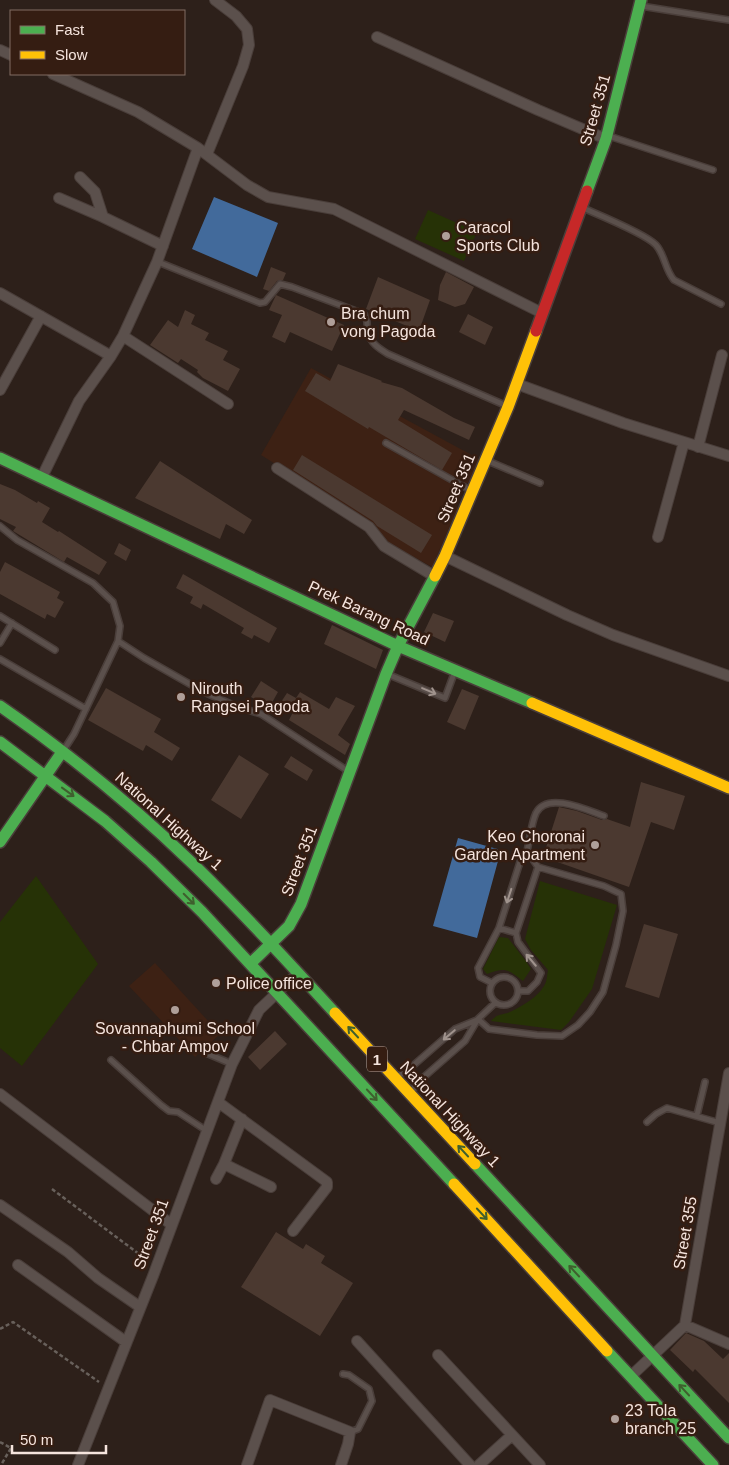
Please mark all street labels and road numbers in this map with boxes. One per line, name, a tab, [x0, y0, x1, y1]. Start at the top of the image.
street label: Street 351	[577, 72, 613, 148]
street label: Street 351	[434, 451, 478, 525]
street label: Prek Barang Road	[306, 577, 432, 649]
street label: National Highway 1	[112, 769, 226, 874]
street label: Street 351	[278, 823, 320, 899]
road number: 1	[367, 1046, 387, 1072]
street label: National Highway 1	[397, 1058, 503, 1170]
street label: Street 355	[670, 1195, 700, 1271]
street label: Street 351	[130, 1196, 172, 1272]

